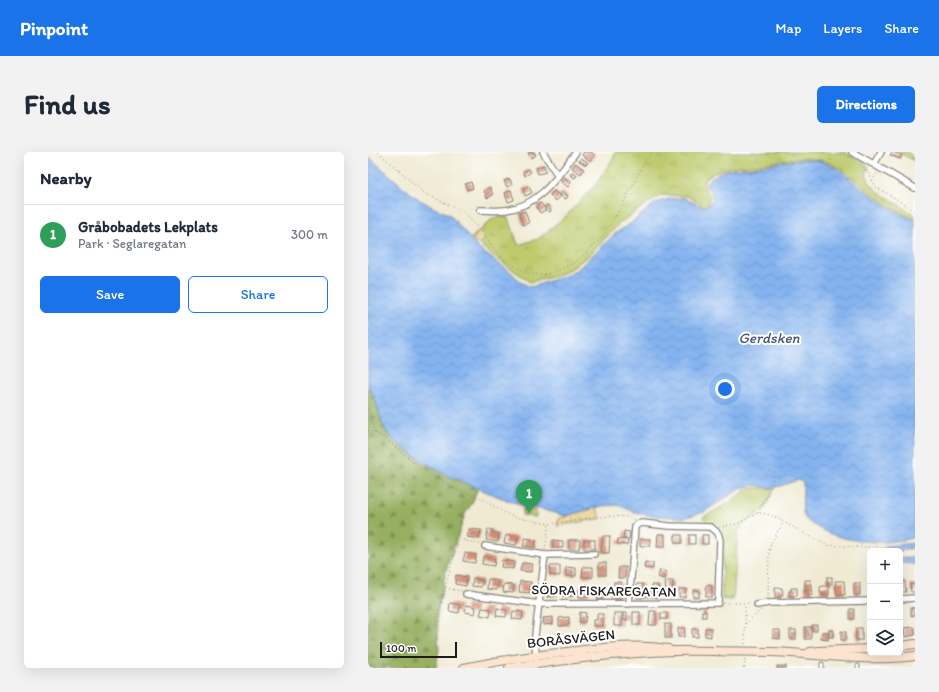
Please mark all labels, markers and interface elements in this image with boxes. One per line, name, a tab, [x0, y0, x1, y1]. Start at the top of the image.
text: Pinpoint	[20, 17, 88, 40]
text: Map	[776, 20, 801, 37]
text: Layers	[823, 20, 862, 37]
text: Share	[884, 20, 919, 37]
button: Directions	[817, 86, 915, 123]
text: Find us	[24, 87, 111, 121]
text: Nearby	[40, 168, 92, 188]
text: Gråbobadets Lekplats	[78, 218, 218, 236]
text: 1	[50, 227, 56, 242]
text: 300 m	[291, 227, 328, 242]
text: Park · Seglaregatan	[78, 236, 186, 251]
button: Save	[40, 276, 180, 313]
button: Share	[188, 276, 328, 313]
water label: Gerdsken	[738, 329, 800, 347]
your location	[715, 379, 735, 399]
pin: 1	[516, 480, 542, 513]
map controls	[867, 548, 903, 656]
button: +	[867, 548, 903, 584]
street label: SÖDRA FISKAREGATAN	[531, 581, 677, 601]
button: −	[867, 584, 903, 620]
button: layers	[867, 620, 903, 656]
street label: BORÅSVÄGEN	[526, 626, 616, 652]
scale bar	[380, 640, 457, 659]
text: 100 m	[386, 642, 416, 655]

